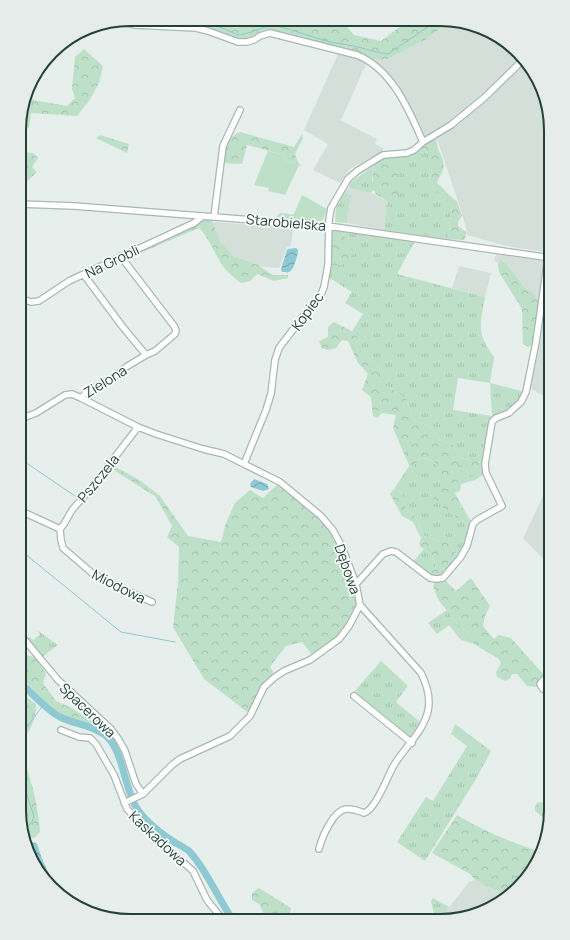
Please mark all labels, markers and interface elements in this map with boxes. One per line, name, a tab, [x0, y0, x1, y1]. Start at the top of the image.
street label: Starobielska	[245, 209, 327, 235]
street label: Na Grobli	[82, 240, 142, 282]
street label: Kopiec	[287, 288, 328, 334]
street label: Zielona	[80, 360, 130, 402]
street label: Pszczela	[73, 450, 123, 506]
street label: Dębowa	[331, 541, 365, 597]
street label: Miodowa	[89, 564, 149, 608]
street label: Spacerowa	[56, 678, 120, 742]
street label: Kaskadowa	[125, 806, 191, 870]

